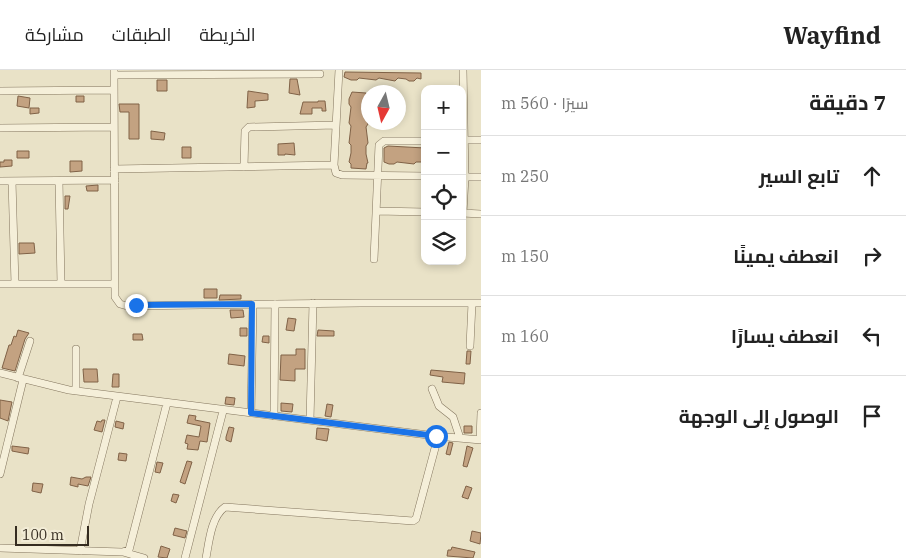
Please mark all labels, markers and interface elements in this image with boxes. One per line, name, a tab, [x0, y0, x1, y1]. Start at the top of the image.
text: Wayfind	[783, 19, 881, 51]
text: مشاركة	[25, 23, 84, 46]
text: الطبقات	[112, 23, 171, 46]
text: الخريطة	[199, 23, 256, 46]
north arrow	[361, 85, 406, 130]
map controls	[421, 85, 466, 265]
button: +	[421, 85, 466, 130]
text: 7 دقيقة	[809, 88, 886, 116]
text: سيرًا · 560 m	[501, 93, 588, 113]
button: −	[421, 130, 466, 175]
icon: ahead	[858, 162, 886, 190]
text: تابع السير	[759, 164, 839, 188]
text: 250 m	[501, 166, 549, 186]
button: locate	[421, 175, 466, 220]
button: layers	[421, 220, 466, 265]
icon: right	[858, 242, 886, 270]
text: انعطف يمينًا	[733, 244, 839, 268]
text: 150 m	[501, 246, 549, 266]
route end	[125, 294, 148, 317]
icon: left	[858, 322, 886, 350]
text: انعطف يسارًا	[731, 324, 839, 348]
text: 160 m	[501, 326, 549, 346]
icon: arrive	[858, 402, 886, 430]
text: الوصول إلى الوجهة	[679, 404, 839, 428]
route start	[425, 425, 448, 448]
scale bar	[15, 523, 89, 546]
text: 100 m	[22, 526, 64, 544]

